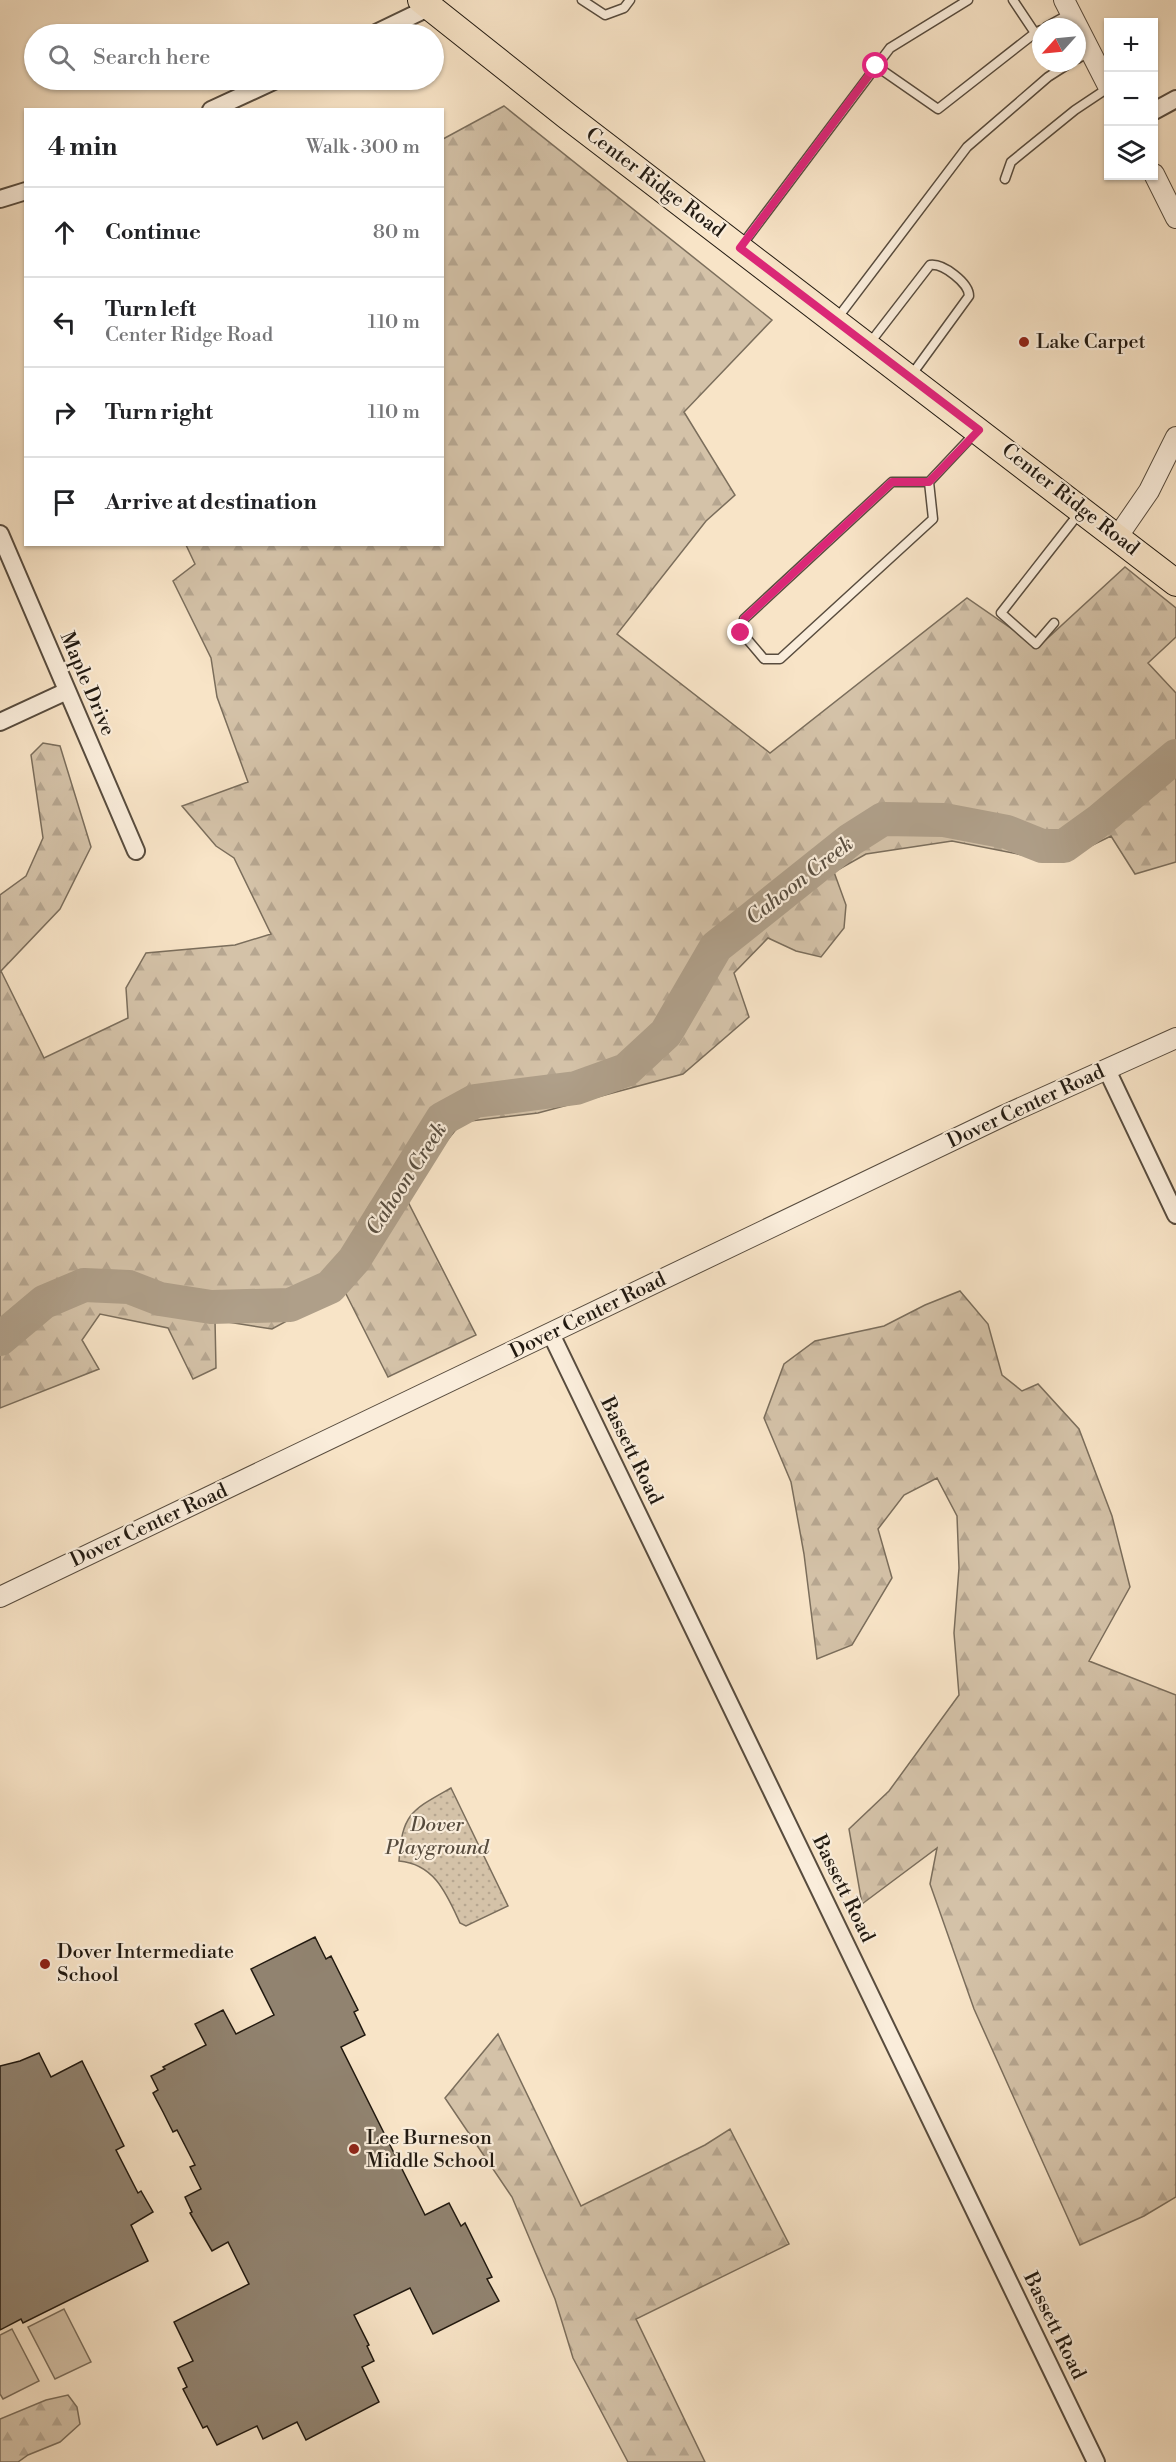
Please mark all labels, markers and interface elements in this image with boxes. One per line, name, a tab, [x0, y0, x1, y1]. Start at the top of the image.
north arrow	[1032, 18, 1086, 72]
map controls	[1104, 18, 1158, 180]
button: +	[1104, 18, 1158, 72]
search box	[24, 24, 444, 90]
icon: search	[45, 41, 78, 74]
text: Search here	[93, 44, 210, 71]
route start	[862, 52, 888, 78]
button: −	[1104, 72, 1158, 126]
street label: Center Ridge Road	[580, 122, 730, 244]
button: layers	[1104, 126, 1158, 180]
text: 4 min	[48, 131, 118, 163]
text: Walk · 300 m	[306, 135, 420, 160]
icon: ahead	[48, 216, 81, 249]
text: Continue	[105, 219, 201, 246]
text: 80 m	[373, 220, 420, 245]
text: Turn left	[105, 296, 196, 323]
icon: left	[48, 306, 81, 339]
text: 110 m	[368, 310, 420, 335]
text: Center Ridge Road	[105, 323, 273, 348]
place label: Lake Carpet	[1036, 330, 1146, 355]
marker: Lake Carpet	[1017, 335, 1031, 349]
icon: right	[48, 396, 81, 429]
text: Turn right	[105, 399, 213, 426]
text: 110 m	[368, 400, 420, 425]
street label: Center Ridge Road	[996, 438, 1144, 562]
icon: arrive	[48, 486, 81, 519]
text: Arrive at destination	[105, 489, 317, 516]
route end	[727, 619, 753, 645]
street label: Maple Drive	[54, 628, 120, 740]
water label: Cahoon Creek	[741, 831, 859, 931]
street label: Dover Center Road	[943, 1059, 1109, 1154]
water label: Cahoon Creek	[361, 1118, 453, 1240]
street label: Dover Center Road	[506, 1267, 671, 1365]
street label: Bassett Road	[594, 1392, 668, 1509]
street label: Dover Center Road	[66, 1478, 232, 1573]
park label: Dover Playground	[384, 1813, 490, 1861]
street label: Bassett Road	[806, 1830, 880, 1947]
place label: Dover Intermediate School	[57, 1940, 234, 1988]
marker: Dover Intermediate School	[38, 1957, 52, 1971]
place label: Lee Burneson Middle School	[366, 2126, 495, 2174]
marker: Lee Burneson Middle School	[347, 2142, 361, 2156]
street label: Bassett Road	[1017, 2267, 1091, 2384]

